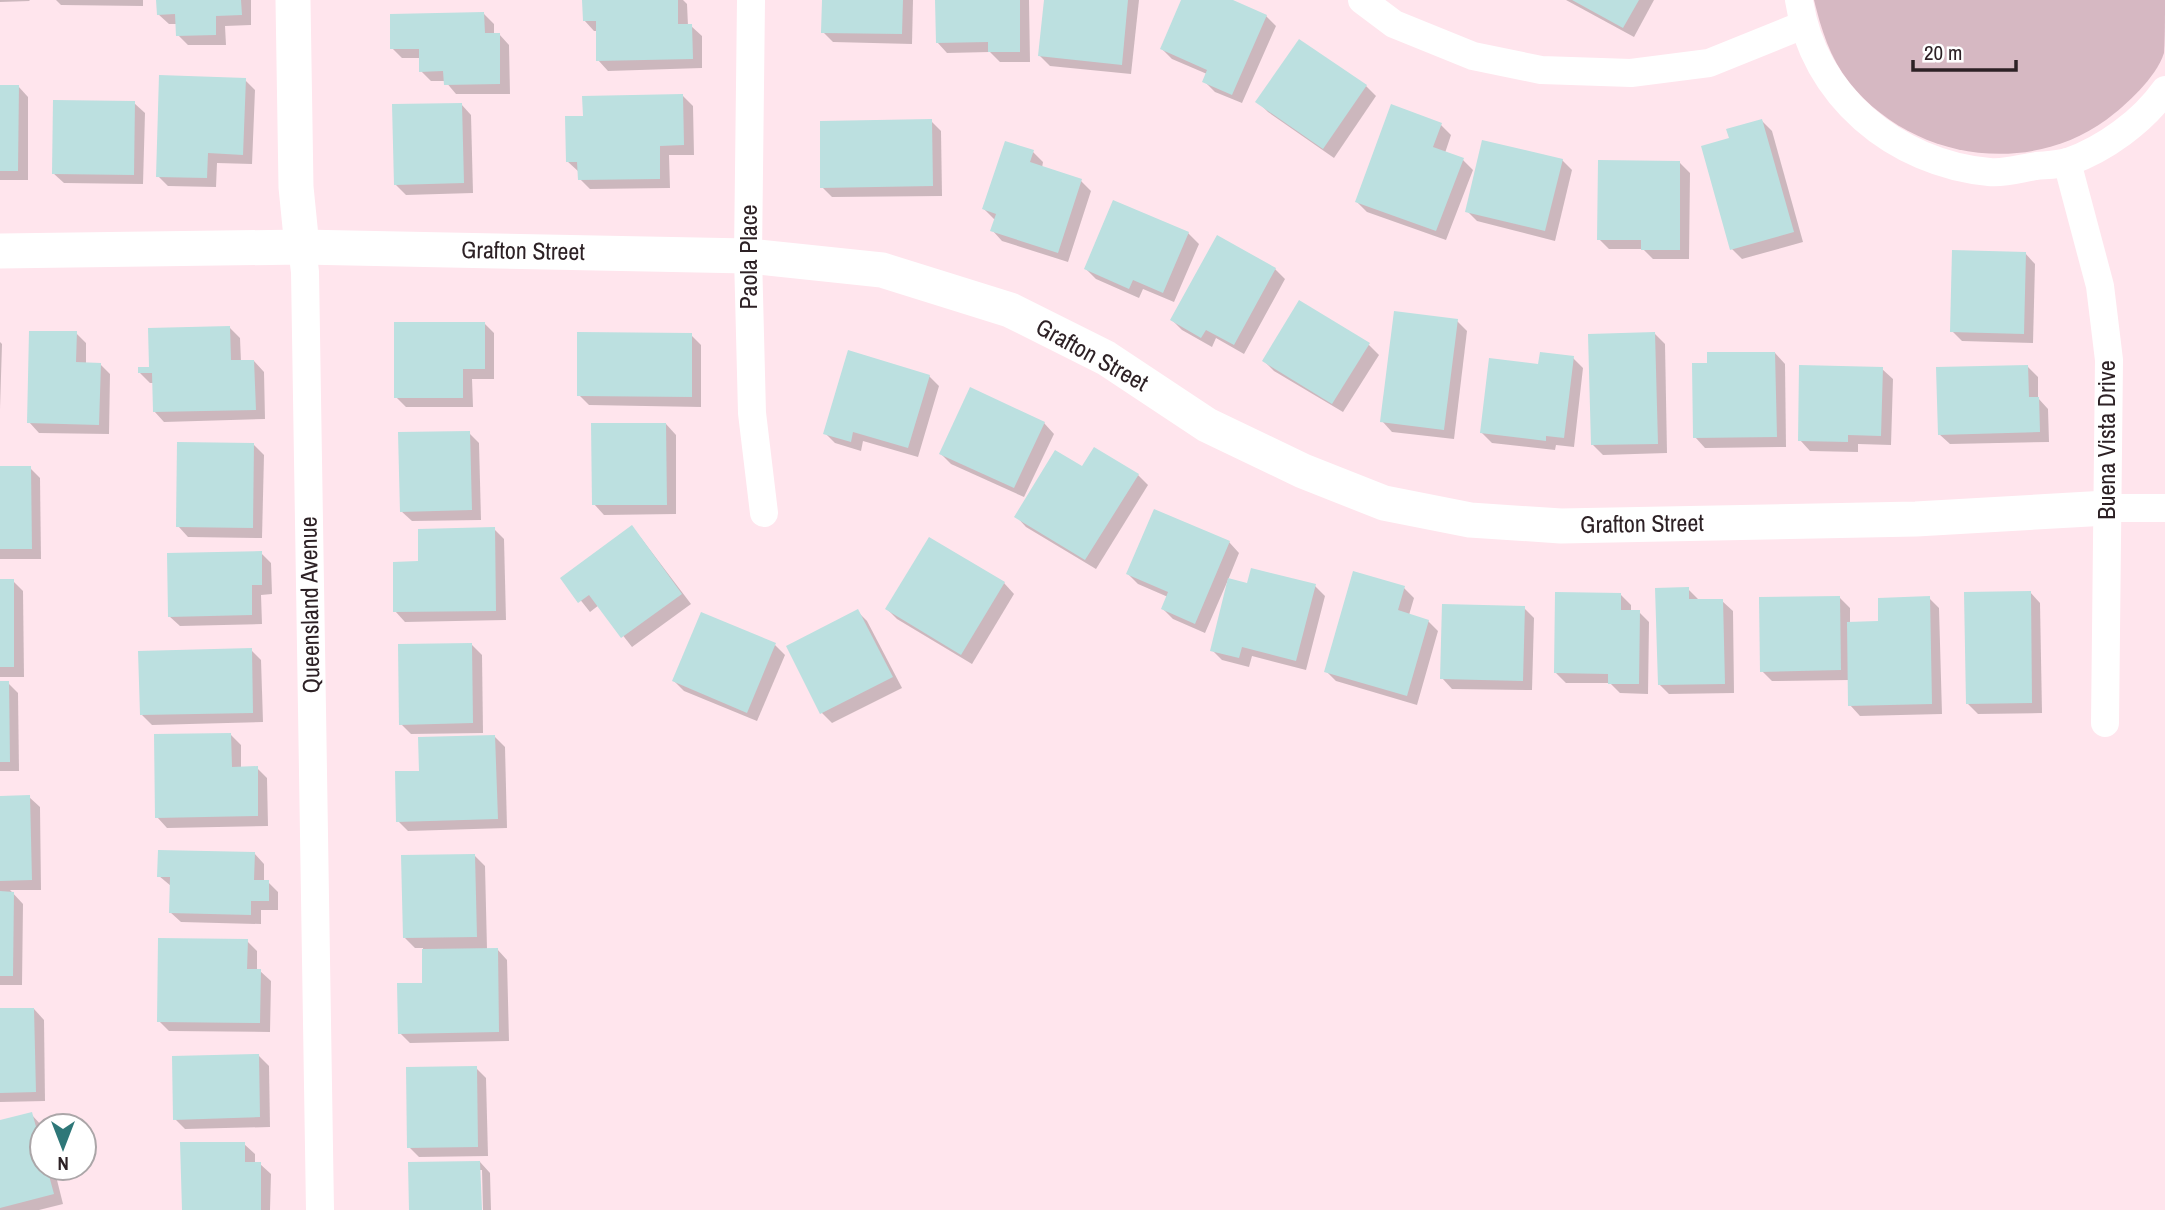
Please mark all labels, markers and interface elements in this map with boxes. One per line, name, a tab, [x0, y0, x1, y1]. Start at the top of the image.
scale bar	[1913, 28, 2016, 72]
text: 20 m	[1924, 38, 1962, 67]
street label: Paola Place	[732, 204, 764, 310]
street label: Grafton Street	[461, 233, 586, 267]
street label: Grafton Street	[1031, 310, 1155, 398]
street label: Buena Vista Drive	[2090, 360, 2122, 520]
street label: Grafton Street	[1580, 506, 1705, 540]
street label: Queensland Avenue	[291, 516, 327, 694]
north arrow	[28, 1112, 98, 1182]
text: N	[57, 1151, 69, 1177]

